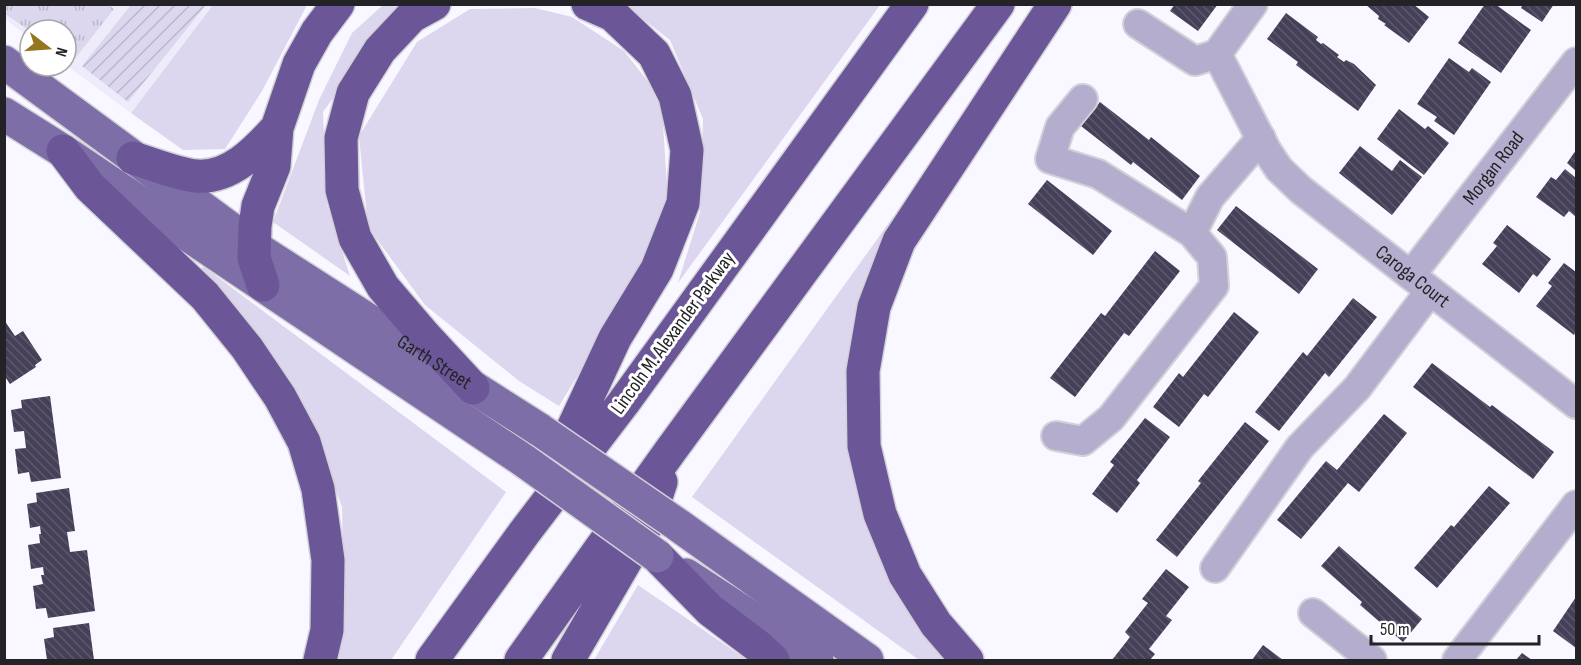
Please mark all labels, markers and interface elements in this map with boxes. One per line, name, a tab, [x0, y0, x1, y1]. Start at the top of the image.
north arrow	[18, 18, 78, 78]
text: N	[51, 45, 71, 59]
street label: Morgan Road	[1458, 127, 1529, 210]
street label: Caroga Court	[1370, 240, 1454, 313]
street label: Lincoln M. Alexander Parkway	[606, 247, 740, 419]
street label: Garth Street	[393, 330, 476, 395]
scale bar	[1371, 608, 1539, 646]
text: 50 m	[1380, 619, 1410, 640]

